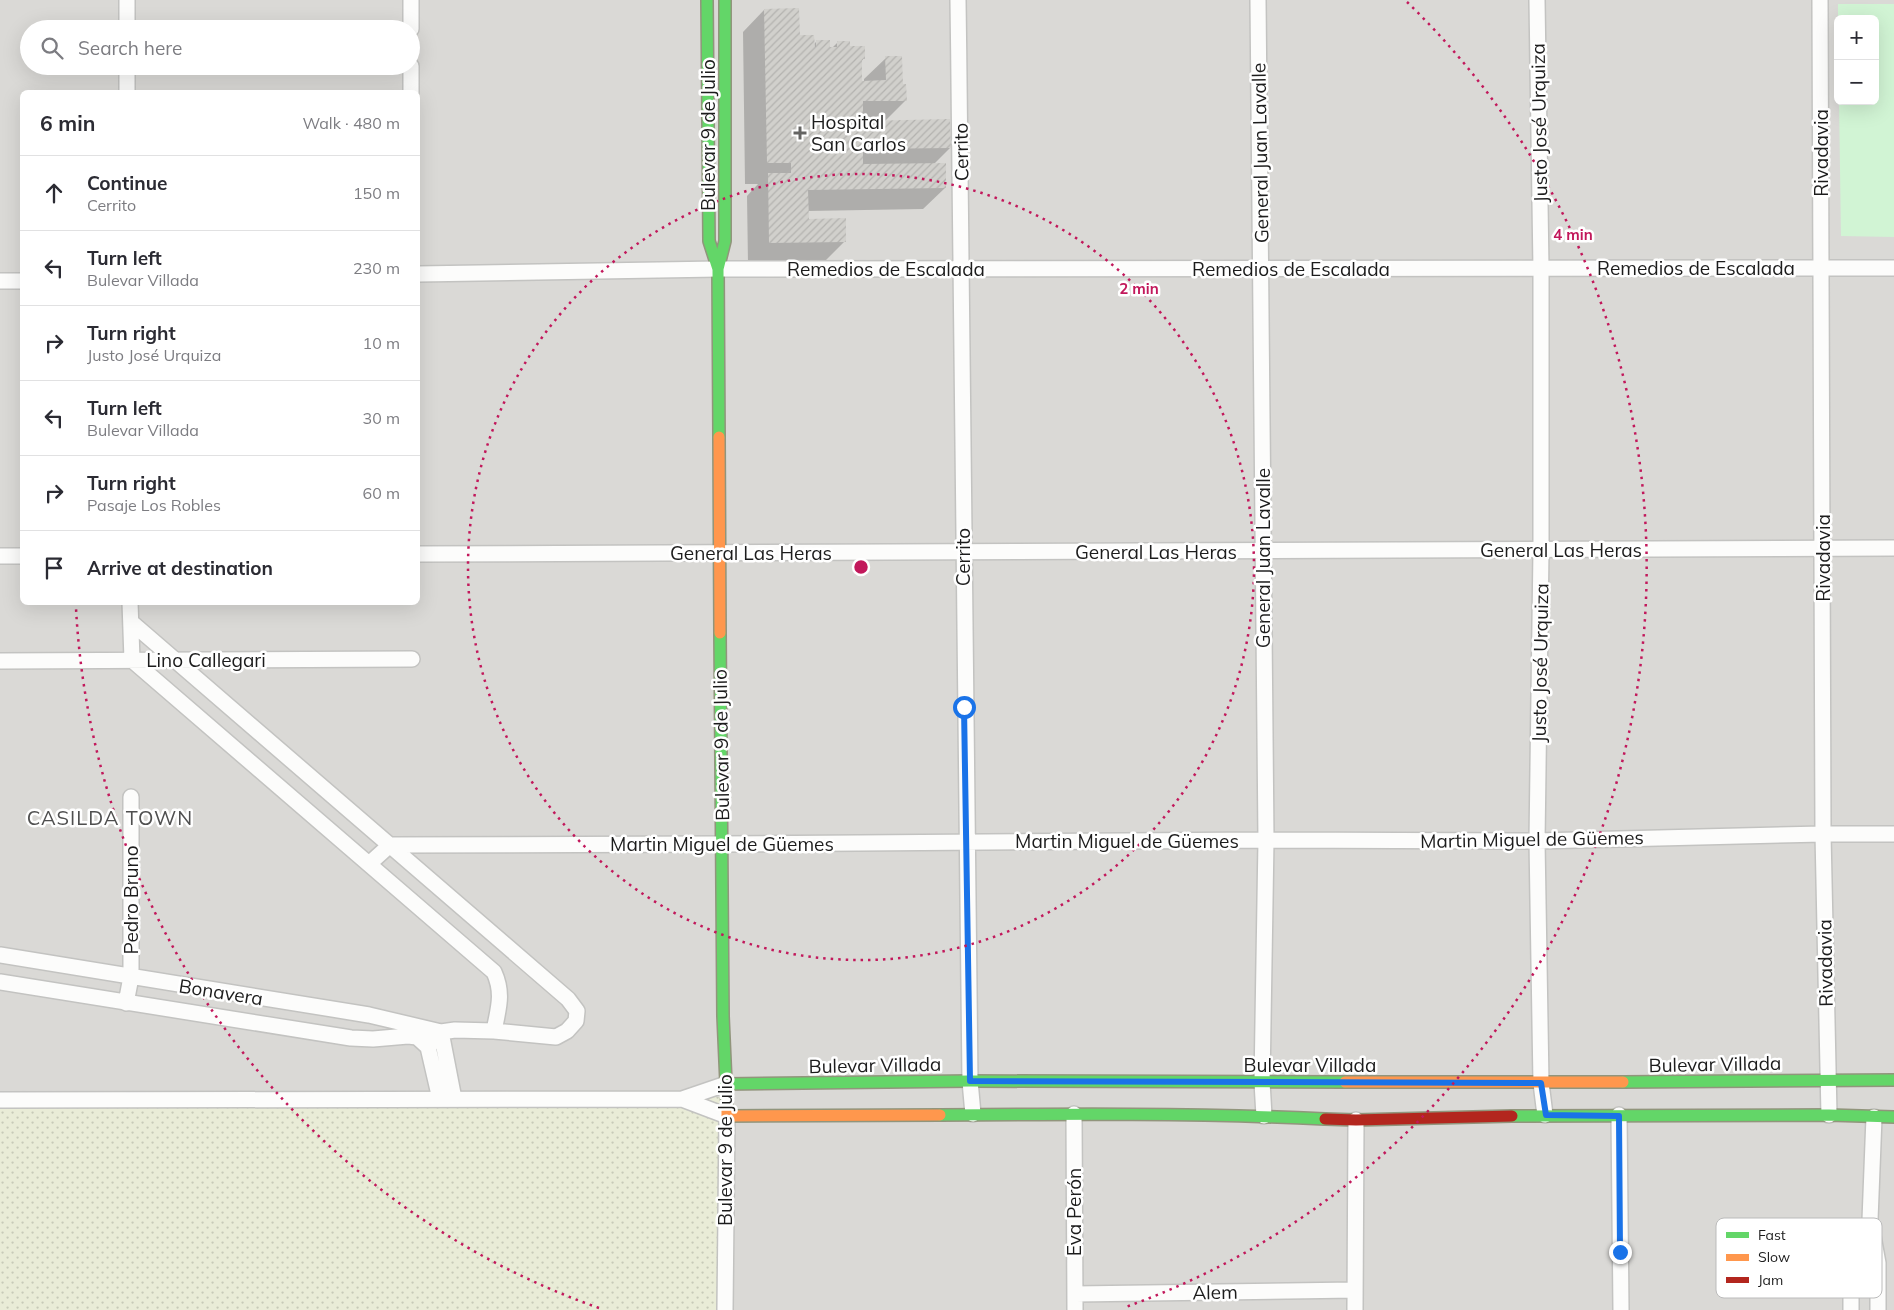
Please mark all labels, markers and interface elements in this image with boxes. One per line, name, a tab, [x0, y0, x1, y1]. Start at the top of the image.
map controls	[1834, 15, 1879, 105]
button: +	[1834, 15, 1879, 60]
search box	[20, 20, 420, 75]
icon: search	[38, 34, 66, 62]
text: Search here	[78, 36, 182, 60]
street label: Justo José Urquiza	[1526, 43, 1552, 203]
street label: Bulevar 9 de Julio	[696, 59, 720, 211]
button: −	[1834, 60, 1879, 105]
street label: General Juan Lavalle	[1246, 63, 1274, 243]
street label: Rivadavia	[1809, 109, 1833, 197]
text: 6 min	[40, 110, 95, 136]
place label: Hospital San Carlos	[811, 110, 906, 156]
text: Walk · 480 m	[302, 113, 400, 133]
street label: Cerrito	[948, 123, 974, 181]
marker: Hospital San Carlos	[793, 126, 807, 140]
text: Continue	[87, 171, 167, 195]
icon: ahead	[40, 179, 68, 207]
text: 150 m	[353, 183, 400, 203]
text: Cerrito	[87, 195, 136, 215]
text: 4 min	[1553, 225, 1593, 244]
text: Turn left	[87, 246, 162, 270]
icon: left	[40, 254, 68, 282]
street label: Remedios de Escalada	[1597, 256, 1795, 280]
street label: Remedios de Escalada	[787, 257, 985, 281]
street label: Remedios de Escalada	[1192, 257, 1390, 281]
text: 230 m	[353, 258, 400, 278]
text: Bulevar Villada	[87, 270, 199, 290]
text: 2 min	[1119, 279, 1159, 298]
text: Turn right	[87, 321, 176, 345]
icon: right	[40, 329, 68, 357]
text: 10 m	[363, 333, 400, 353]
text: Justo José Urquiza	[87, 345, 221, 365]
text: Turn left	[87, 396, 162, 420]
icon: left	[40, 404, 68, 432]
text: 30 m	[363, 408, 400, 428]
text: Bulevar Villada	[87, 420, 199, 440]
street label: General Juan Lavalle	[1251, 468, 1275, 648]
text: Turn right	[87, 471, 176, 495]
icon: right	[40, 479, 68, 507]
text: 60 m	[363, 483, 400, 503]
text: Pasaje Los Robles	[87, 495, 221, 515]
street label: Rivadavia	[1811, 514, 1835, 602]
street label: Cerrito	[951, 528, 975, 586]
street label: General Las Heras	[1480, 538, 1642, 562]
street label: General Las Heras	[1075, 540, 1237, 564]
street label: General Las Heras	[670, 541, 832, 565]
icon: arrive	[40, 554, 68, 582]
text: Arrive at destination	[87, 556, 273, 580]
centre of rings	[852, 558, 870, 576]
street label: Justo José Urquiza	[1527, 583, 1553, 743]
street label: Lino Callegari	[146, 648, 266, 672]
street label: Bulevar 9 de Julio	[708, 669, 734, 821]
route start	[953, 696, 976, 719]
district label: CASILDA TOWN	[27, 805, 193, 830]
street label: Martin Miguel de Güemes	[1420, 825, 1644, 853]
street label: Martin Miguel de Güemes	[1015, 829, 1239, 853]
street label: Martin Miguel de Güemes	[610, 832, 834, 856]
street label: Pedro Bruno	[119, 845, 143, 955]
street label: Rivadavia	[1812, 919, 1838, 1007]
street label: Bonavera	[177, 974, 265, 1010]
street label: Bulevar Villada	[1648, 1051, 1782, 1077]
street label: Bulevar Villada	[808, 1052, 942, 1078]
street label: Bulevar Villada	[1244, 1053, 1376, 1077]
street label: Bulevar 9 de Julio	[713, 1074, 737, 1226]
street label: Eva Perón	[1062, 1168, 1086, 1256]
legend	[1716, 1218, 1882, 1298]
text: Fast	[1758, 1226, 1786, 1244]
route end	[1609, 1241, 1632, 1264]
text: Slow	[1758, 1248, 1790, 1266]
text: Jam	[1758, 1271, 1783, 1289]
street label: Alem	[1192, 1280, 1238, 1304]

